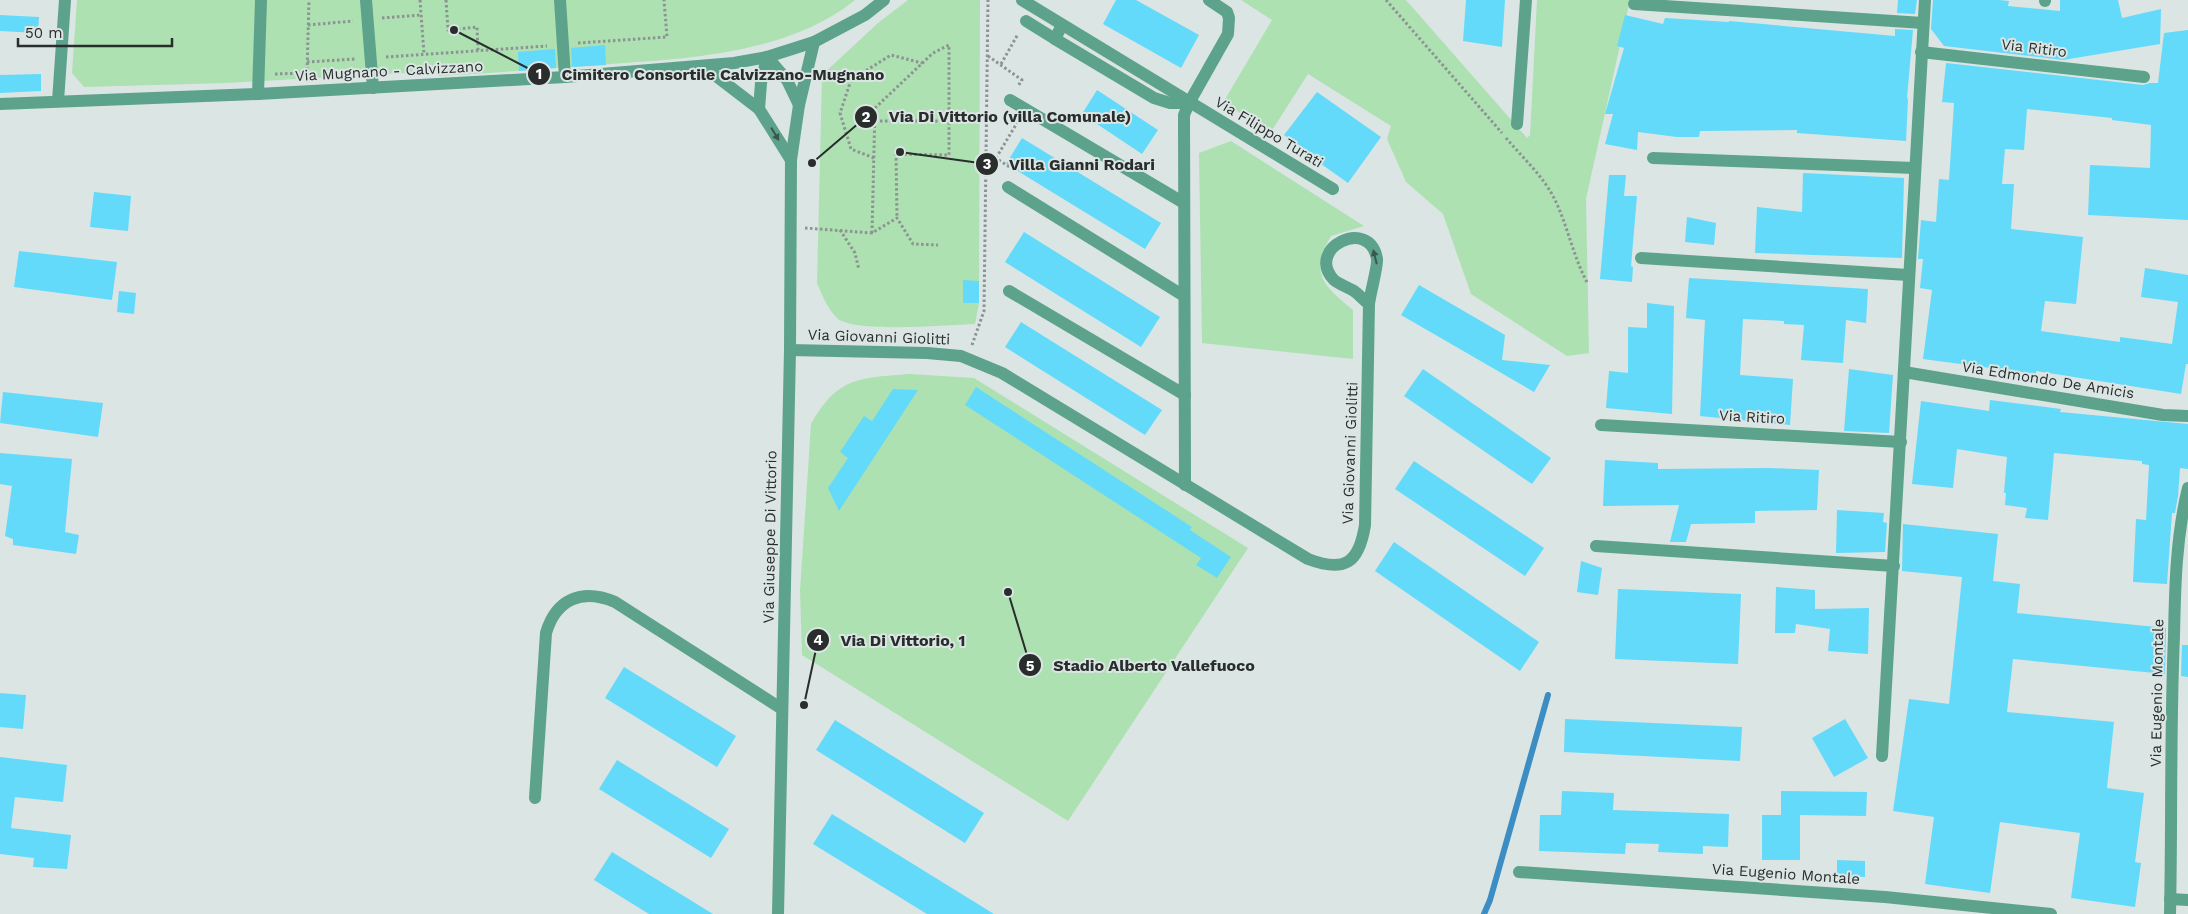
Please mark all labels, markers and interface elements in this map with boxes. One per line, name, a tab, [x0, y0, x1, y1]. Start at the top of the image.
scale bar	[18, 15, 171, 47]
text: 50 m	[25, 24, 62, 42]
street label: Via Ritiro	[2000, 35, 2068, 61]
street label: Via Mugnano - Calvizzano	[294, 57, 484, 85]
callout: Cimitero Consortile Calvizzano-Mugnano	[527, 59, 894, 90]
text: 1	[536, 65, 542, 83]
text: Cimitero Consortile Calvizzano-Mugnano	[562, 65, 885, 84]
street label: Via Filippo Turati	[1212, 93, 1326, 171]
callout: Via Di Vittorio (villa Comunale)	[854, 101, 1142, 132]
text: Via Di Vittorio (villa Comunale)	[889, 107, 1131, 126]
text: 2	[862, 108, 871, 126]
one-way arrow	[771, 128, 780, 141]
callout: Villa Gianni Rodari	[974, 149, 1165, 180]
text: 3	[983, 155, 992, 173]
text: Villa Gianni Rodari	[1009, 155, 1155, 174]
one-way arrow	[1371, 249, 1379, 265]
street label: Via Giovanni Giolitti	[807, 326, 951, 348]
street label: Via Edmondo De Amicis	[1961, 357, 2136, 403]
street label: Via Giovanni Giolitti	[1339, 381, 1361, 525]
street label: Via Ritiro	[1719, 406, 1785, 428]
street label: Via Giuseppe Di Vittorio	[759, 450, 781, 624]
street label: Via Eugenio Montale	[2147, 619, 2167, 767]
callout: Via Di Vittorio, 1	[805, 625, 976, 656]
text: 4	[813, 631, 823, 649]
text: Via Di Vittorio, 1	[841, 631, 965, 650]
callout: Stadio Alberto Vallefuoco	[1018, 650, 1265, 681]
text: Stadio Alberto Vallefuoco	[1053, 656, 1255, 675]
text: 5	[1026, 657, 1035, 675]
street label: Via Eugenio Montale	[1711, 860, 1861, 888]

